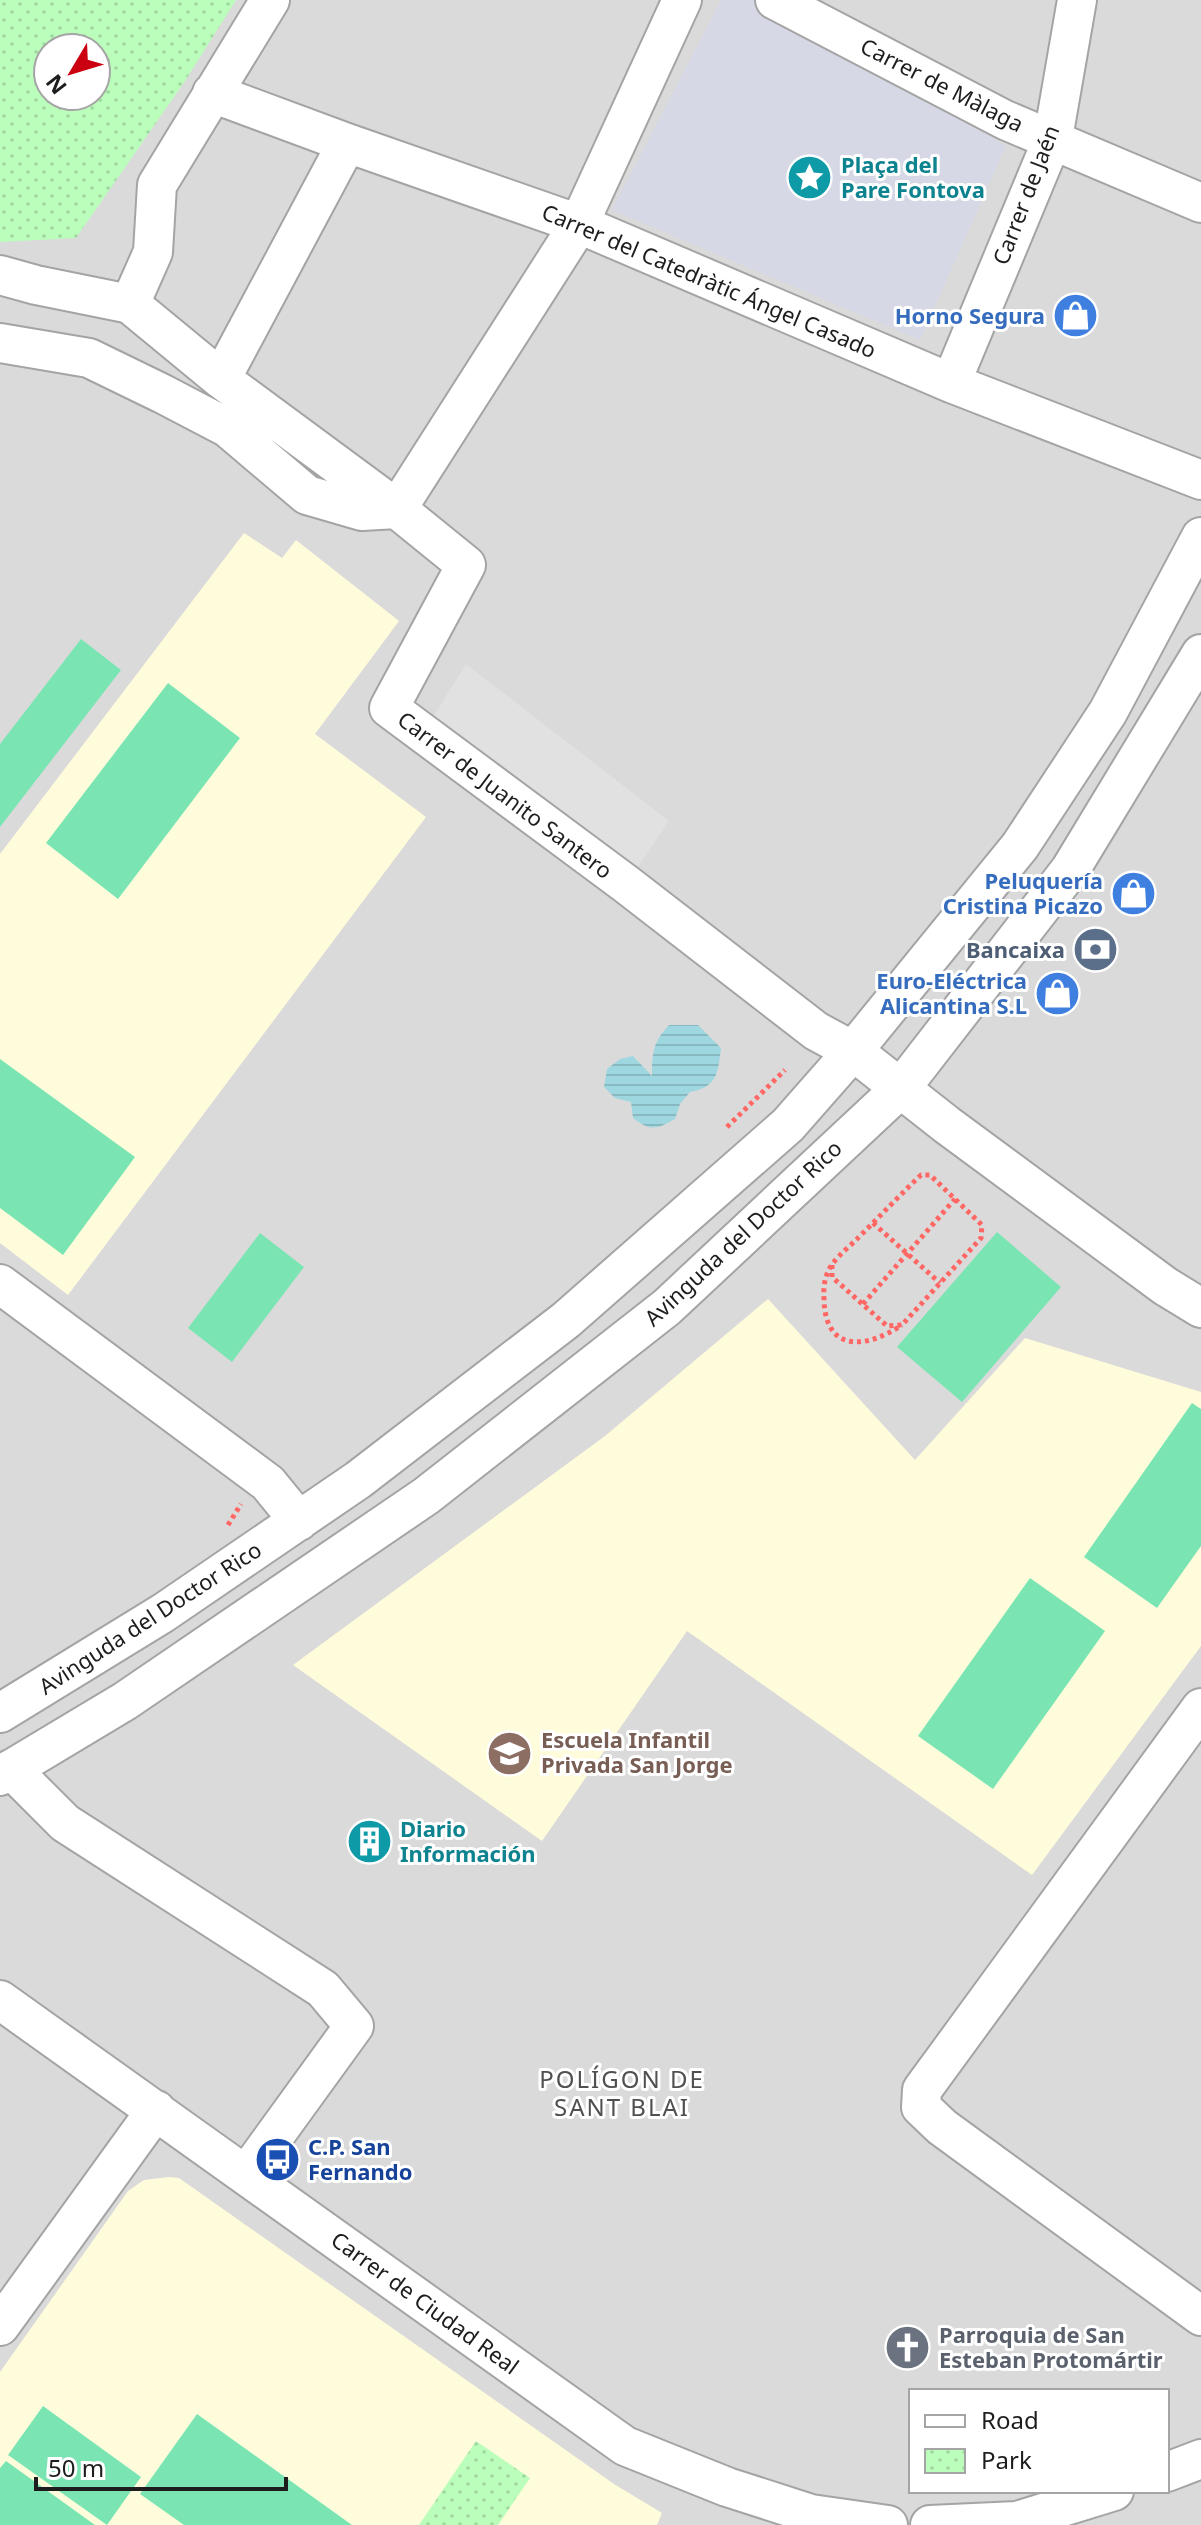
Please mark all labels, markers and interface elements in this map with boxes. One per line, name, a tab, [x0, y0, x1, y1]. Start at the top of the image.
street label: Carrer de Màlaga	[856, 30, 1029, 138]
north arrow	[32, 32, 112, 112]
text: N	[38, 69, 73, 101]
street label: Carrer de Jaén	[985, 121, 1065, 269]
place label: Plaça del Pare Fontova	[841, 149, 985, 204]
place icon: Plaça del Pare Fontova	[786, 154, 834, 202]
street label: Carrer del Catedràtic Ángel Casado	[538, 196, 881, 364]
shop icon: Horno Segura	[1052, 292, 1100, 340]
place label: Horno Segura	[895, 300, 1045, 330]
street label: Carrer de Juanito Santero	[392, 704, 619, 885]
place label: Peluquería Cristina Picazo	[943, 865, 1103, 920]
shop icon: Peluquería Cristina Picazo	[1110, 870, 1158, 918]
bank icon: Bancaixa	[1072, 926, 1120, 974]
place label: Bancaixa	[966, 934, 1065, 964]
place label: Euro-Eléctrica Alicantina S.L	[876, 965, 1027, 1020]
shop icon: Euro-Eléctrica Alicantina S.L	[1034, 970, 1082, 1018]
street label: Avinguda del Doctor Rico	[637, 1133, 848, 1332]
street label: Avinguda del Doctor Rico	[32, 1534, 267, 1700]
place label: Escuela Infantil Privada San Jorge	[541, 1724, 733, 1779]
school or university icon: Escuela Infantil Privada San Jorge	[486, 1729, 534, 1777]
place label: Diario Información	[400, 1813, 536, 1868]
building icon: Diario Información	[345, 1818, 393, 1866]
district label: POLÍGON DE SANT BLAI	[539, 2062, 705, 2123]
place label: C.P. San Fernando	[308, 2131, 412, 2186]
bus stop icon: C.P. San Fernando	[253, 2136, 301, 2184]
street label: Carrer de Ciudad Real	[326, 2224, 526, 2381]
place label: Parroquia de San Esteban Protomártir	[939, 2319, 1163, 2374]
church icon: Parroquia de San Esteban Protomártir	[884, 2324, 932, 2372]
legend	[909, 2389, 1169, 2493]
text: Road	[981, 2403, 1039, 2436]
scale bar	[36, 2441, 286, 2491]
text: Park	[981, 2443, 1032, 2476]
text: 50 m	[48, 2451, 104, 2484]

